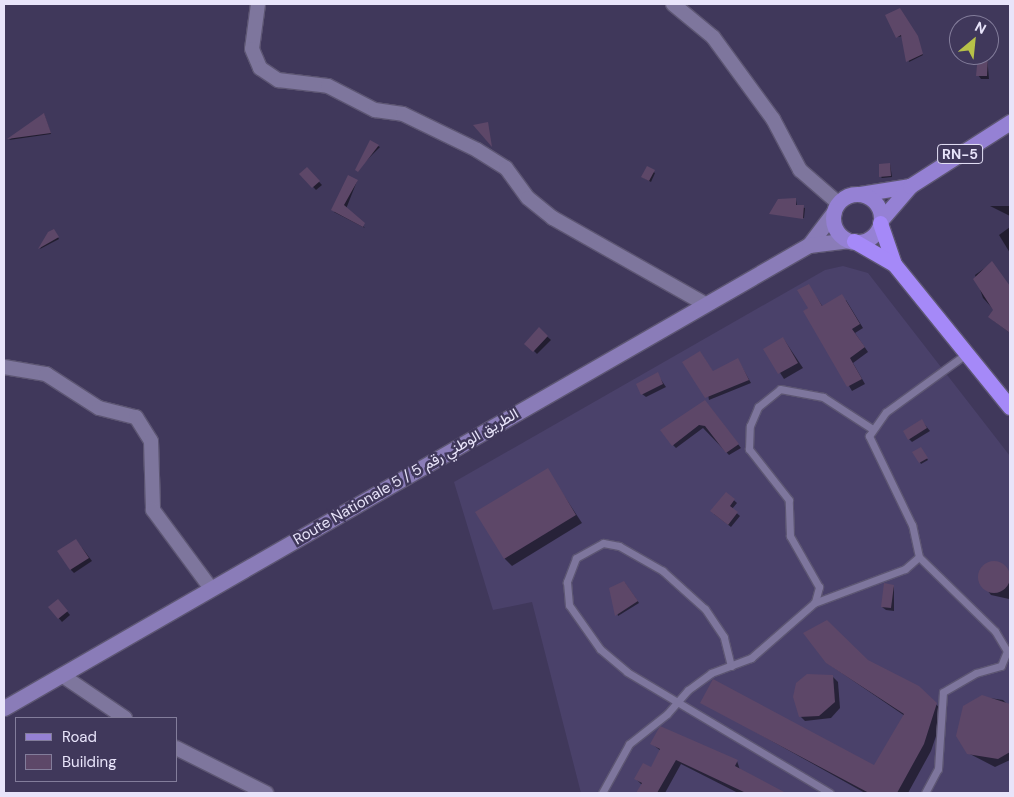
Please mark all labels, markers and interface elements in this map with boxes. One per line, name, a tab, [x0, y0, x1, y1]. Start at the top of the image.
north arrow	[949, 15, 999, 65]
text: N	[972, 17, 989, 38]
road number: RN-5	[936, 142, 984, 166]
street label: Route Nationale 5 / الطريق الوطني رقم 5	[290, 405, 522, 549]
legend	[15, 717, 178, 782]
text: Road	[62, 727, 97, 747]
text: Building	[62, 752, 117, 772]

